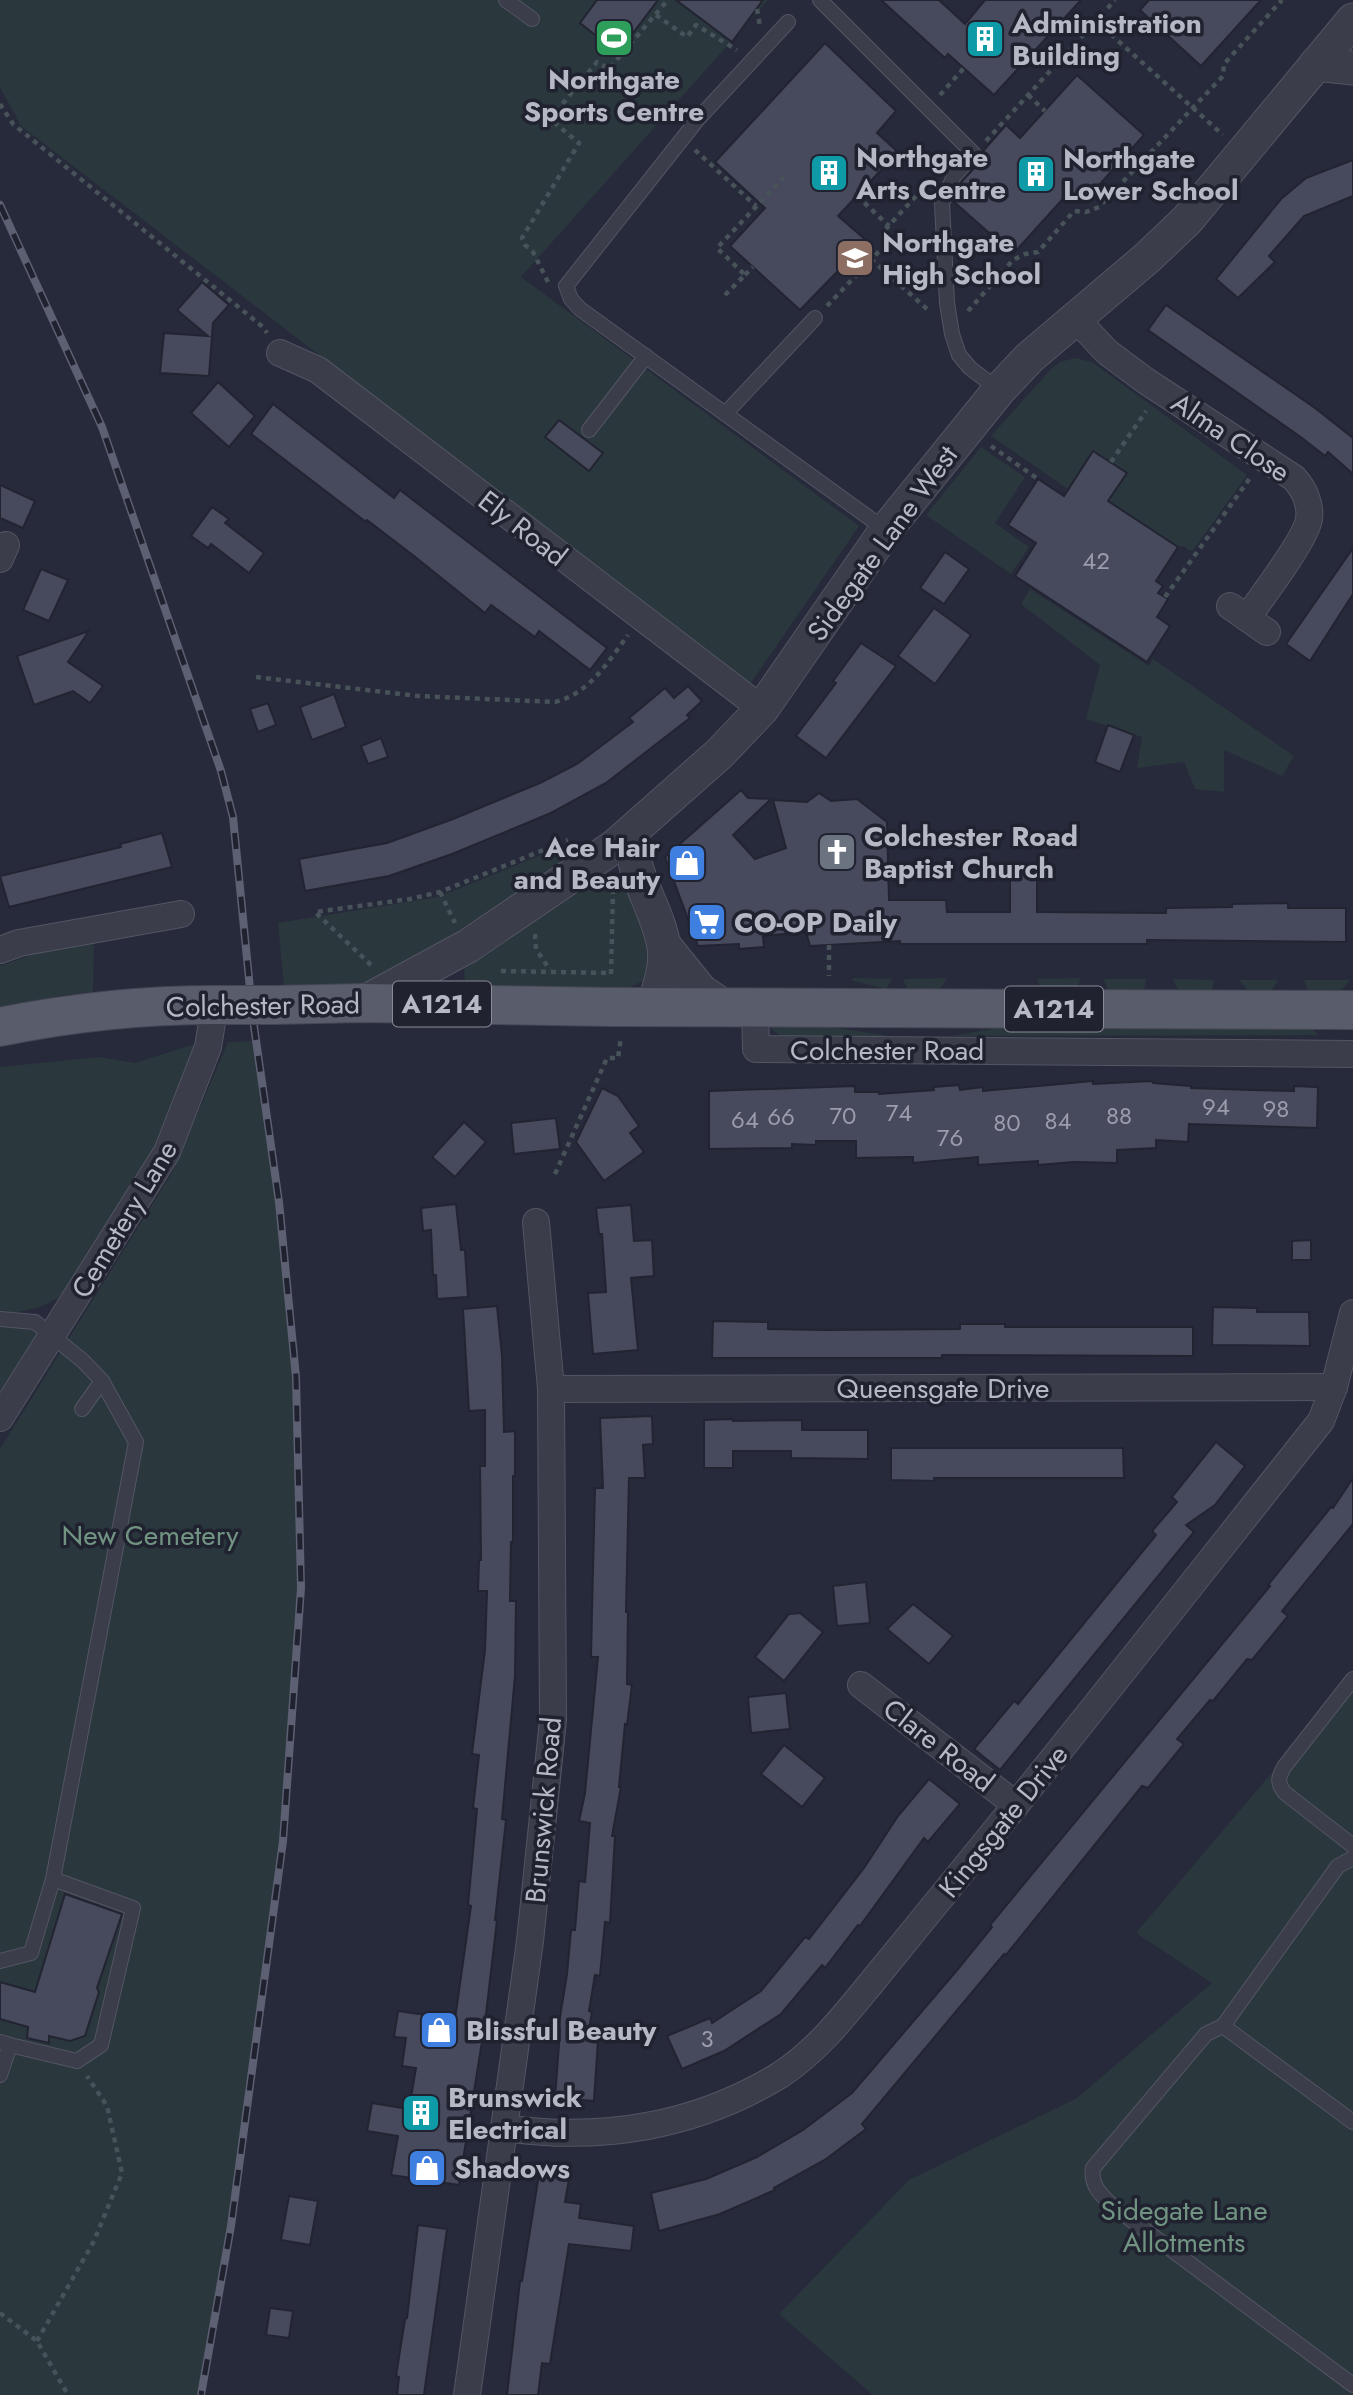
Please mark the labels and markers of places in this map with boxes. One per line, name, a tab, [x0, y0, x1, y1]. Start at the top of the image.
place label: Administration Building	[1011, 3, 1202, 76]
sports icon: Northgate Sports Centre	[593, 17, 635, 59]
building icon: Administration Building	[964, 18, 1006, 60]
place label: Northgate Sports Centre	[524, 59, 704, 132]
place label: Northgate Arts Centre	[855, 137, 1006, 210]
place label: Northgate Lower School	[1063, 138, 1239, 211]
building icon: Northgate Arts Centre	[808, 152, 850, 194]
building icon: Northgate Lower School	[1015, 153, 1057, 195]
place label: Northgate High School	[882, 222, 1041, 295]
school or university icon: Northgate High School	[834, 237, 876, 279]
place label: Colchester Road Baptist Church	[864, 816, 1078, 889]
place label: Ace Hair and Beauty	[514, 827, 660, 900]
church icon: Colchester Road Baptist Church	[816, 831, 858, 873]
shop icon: Ace Hair and Beauty	[666, 842, 708, 884]
supermarket icon: CO-OP Daily	[686, 901, 728, 943]
place label: CO-OP Daily	[734, 902, 898, 943]
shop icon: Blissful Beauty	[418, 2009, 460, 2051]
place label: Blissful Beauty	[466, 2010, 657, 2051]
place label: Brunswick Electrical	[448, 2077, 582, 2150]
building icon: Brunswick Electrical	[400, 2092, 442, 2134]
shop icon: Shadows	[406, 2147, 448, 2189]
place label: Shadows	[454, 2148, 570, 2189]

